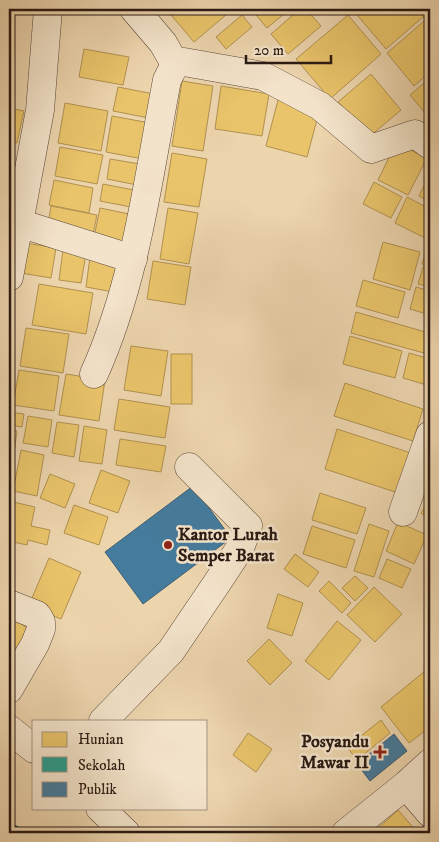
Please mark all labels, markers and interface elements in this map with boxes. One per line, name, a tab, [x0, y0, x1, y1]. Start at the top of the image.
scale bar	[246, 32, 332, 64]
text: 20 m	[254, 41, 284, 60]
place label: Kantor Lurah Semper Barat	[178, 524, 279, 567]
marker: Kantor Lurah Semper Barat	[162, 539, 174, 551]
legend	[32, 720, 208, 810]
text: Hunian	[78, 730, 124, 749]
place label: Posyandu Mawar II	[300, 731, 370, 774]
marker: Posyandu Mawar II	[373, 745, 387, 759]
text: Sekolah	[78, 756, 125, 775]
text: Publik	[78, 780, 117, 799]

